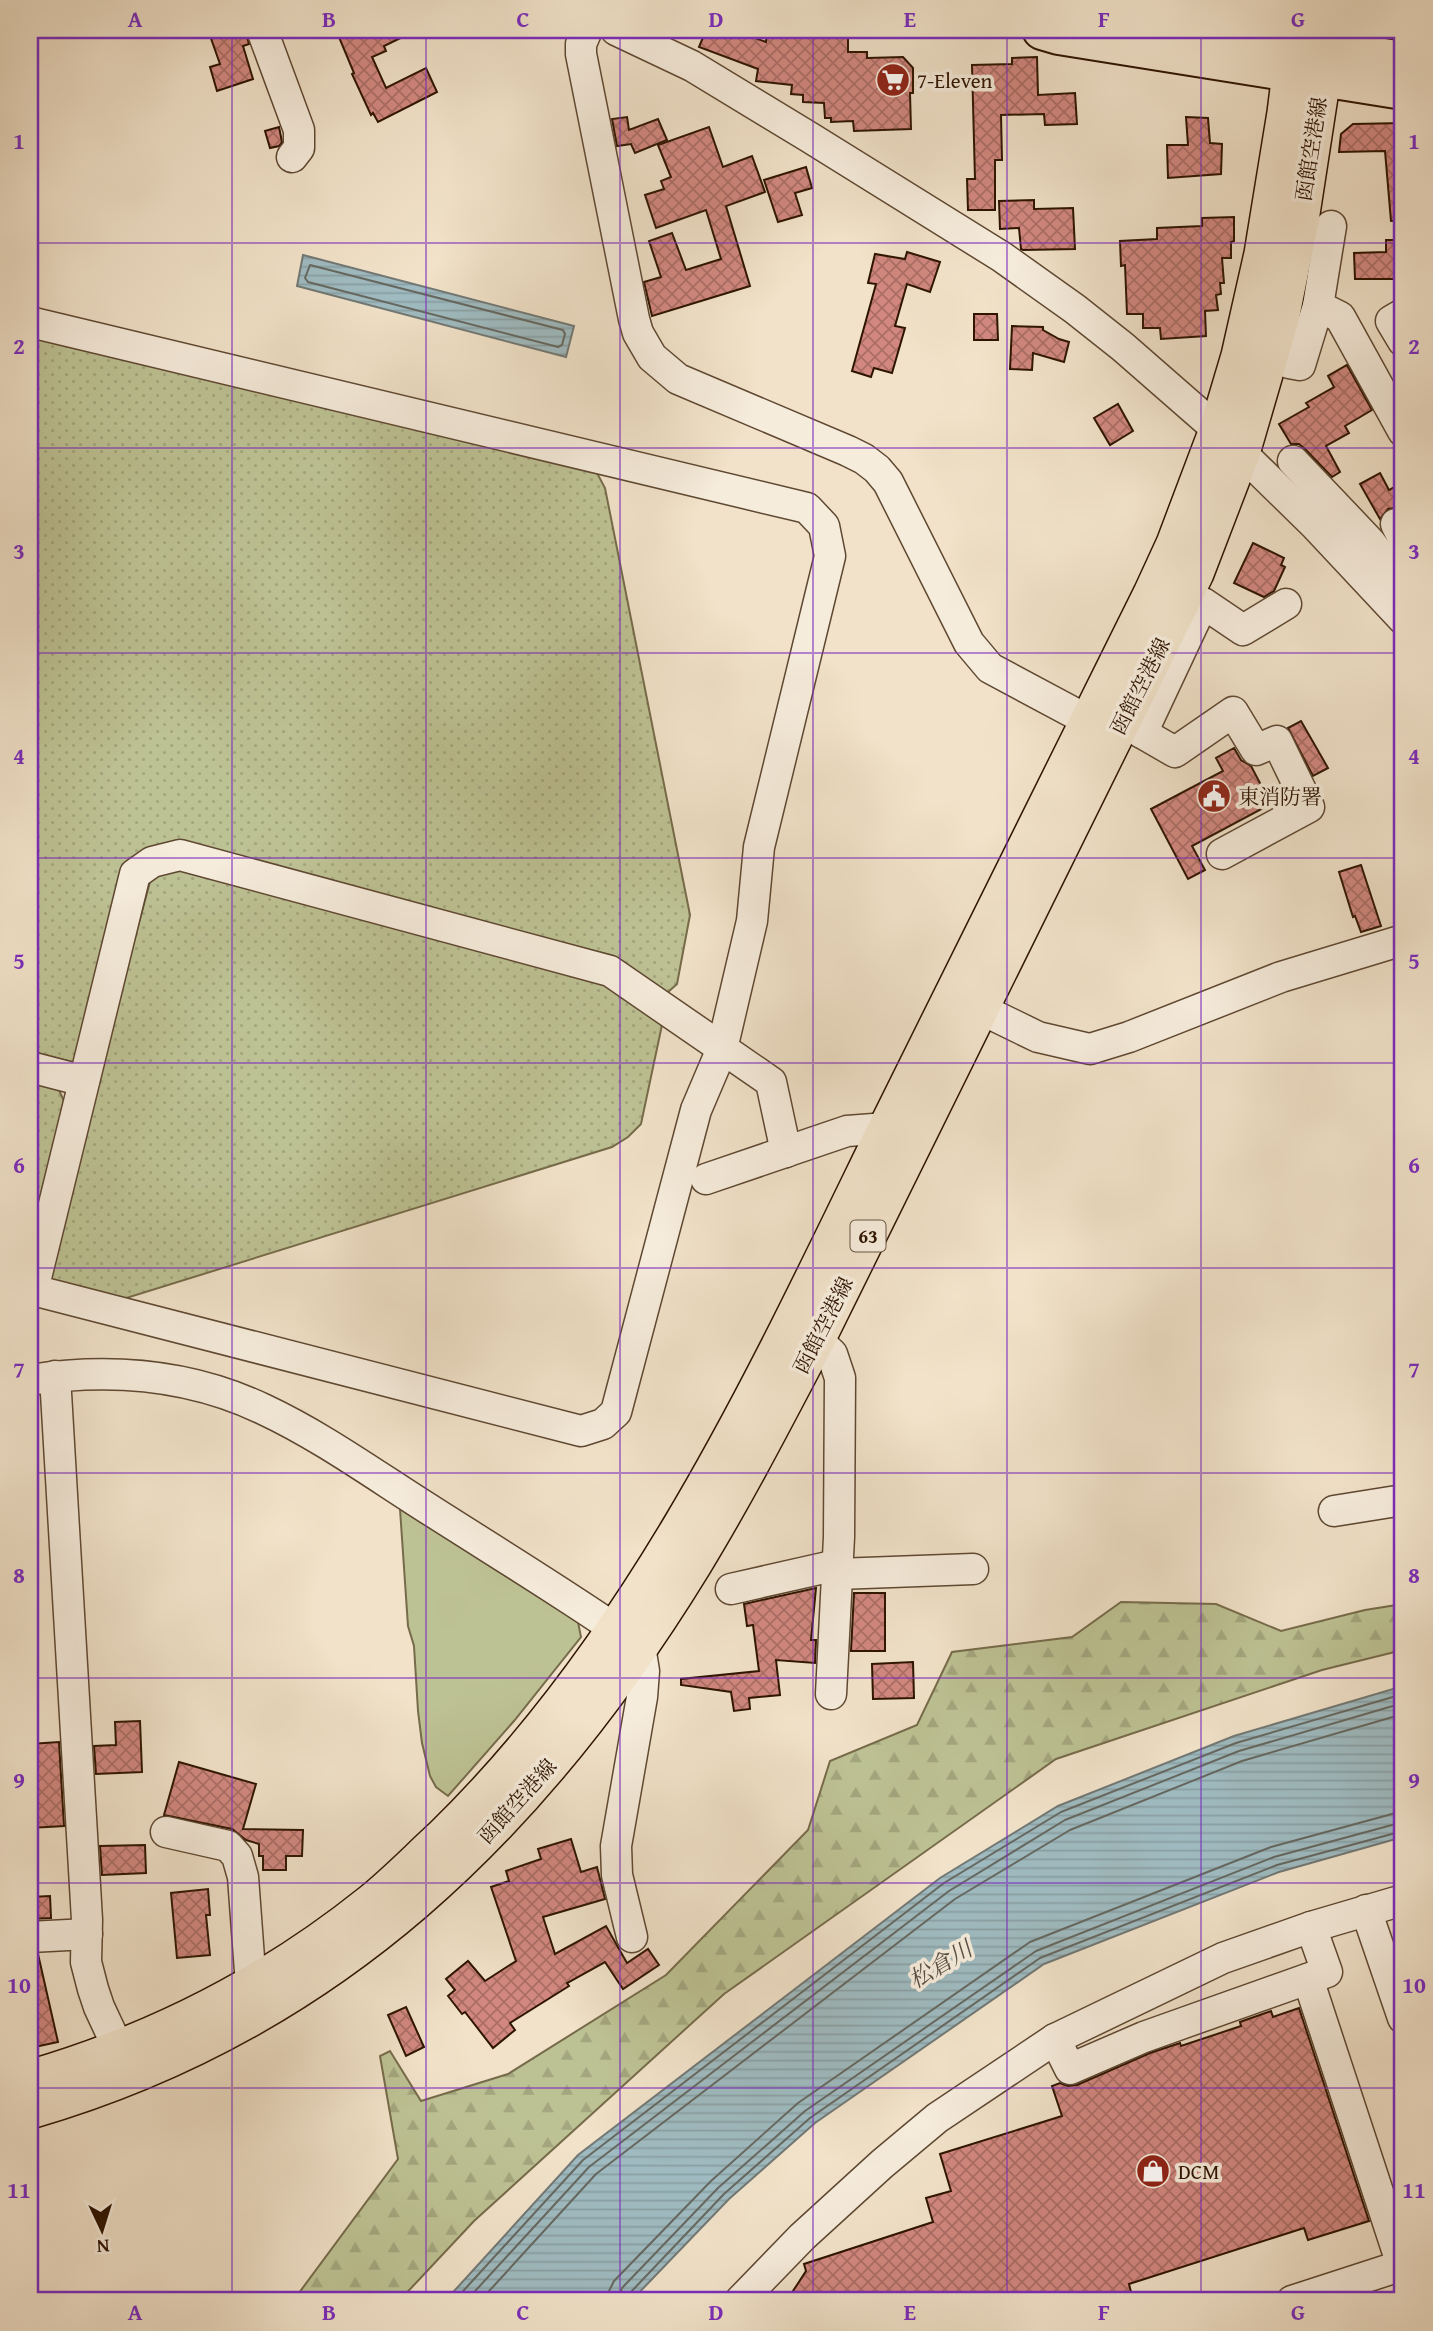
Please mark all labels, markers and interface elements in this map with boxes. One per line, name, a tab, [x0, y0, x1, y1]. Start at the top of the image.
text: A	[128, 2, 143, 35]
text: B	[322, 2, 336, 35]
text: C	[516, 2, 530, 35]
text: D	[709, 2, 724, 35]
text: E	[904, 2, 916, 35]
text: F	[1098, 2, 1110, 35]
text: G	[1291, 2, 1305, 35]
supermarket icon: 7-Eleven	[874, 61, 912, 99]
place label: 7-Eleven	[917, 65, 993, 96]
street label: 函館空港線	[1287, 95, 1335, 203]
text: 1	[13, 124, 25, 157]
text: 1	[1408, 124, 1420, 157]
text: 2	[13, 329, 25, 362]
text: 2	[1408, 329, 1420, 362]
text: 3	[13, 534, 25, 567]
text: 3	[1408, 534, 1420, 567]
street label: 函館空港線	[1102, 632, 1178, 740]
text: 4	[13, 739, 25, 772]
text: 4	[1408, 739, 1420, 772]
public building icon: 東消防署	[1195, 777, 1233, 815]
place label: 東消防署	[1238, 781, 1322, 812]
text: 5	[13, 944, 25, 977]
text: 5	[1408, 944, 1420, 977]
text: 6	[13, 1148, 25, 1181]
text: 6	[1408, 1148, 1420, 1181]
road number: 63	[850, 1220, 886, 1252]
street label: 函館空港線	[785, 1271, 861, 1379]
text: 7	[13, 1353, 25, 1386]
text: 7	[1408, 1353, 1420, 1386]
text: 8	[13, 1558, 25, 1591]
text: 8	[1408, 1558, 1420, 1591]
street label: 函館空港線	[470, 1752, 564, 1850]
text: 9	[13, 1763, 25, 1796]
text: 9	[1408, 1763, 1420, 1796]
water label: 松倉川	[902, 1931, 981, 1996]
text: 10	[7, 1968, 31, 2001]
text: 10	[1402, 1968, 1426, 2001]
shop icon: DCM	[1134, 2152, 1172, 2190]
place label: DCM	[1178, 2156, 1219, 2187]
text: 11	[7, 2173, 31, 2206]
text: 11	[1402, 2173, 1426, 2206]
north arrow	[66, 2194, 136, 2264]
text: N	[96, 2233, 110, 2261]
text: A	[128, 2295, 143, 2328]
text: B	[322, 2295, 336, 2328]
text: C	[516, 2295, 530, 2328]
text: D	[709, 2295, 724, 2328]
text: E	[904, 2295, 916, 2328]
text: F	[1098, 2295, 1110, 2328]
text: G	[1291, 2295, 1305, 2328]

